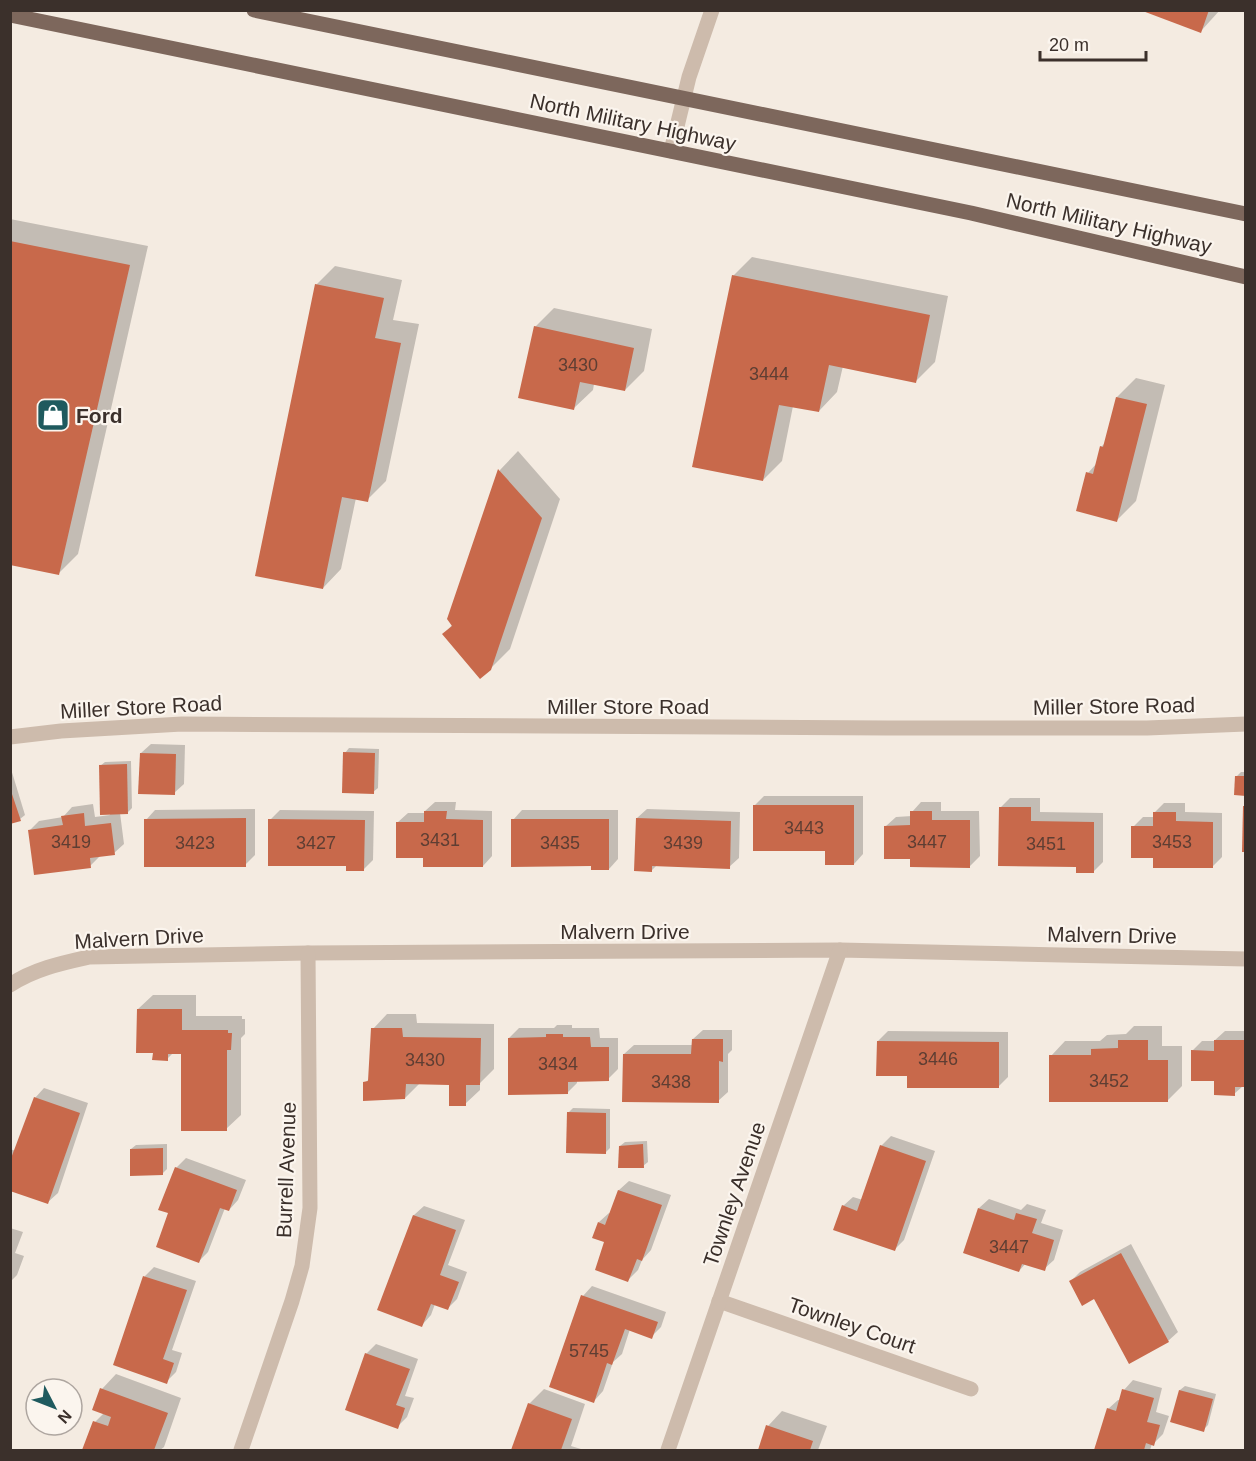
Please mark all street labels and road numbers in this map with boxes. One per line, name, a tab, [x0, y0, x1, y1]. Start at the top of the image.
street label: North Military Highway	[528, 89, 739, 155]
street label: North Military Highway	[1004, 188, 1214, 258]
street label: Miller Store Road	[59, 691, 223, 723]
street label: Miller Store Road	[1033, 693, 1195, 719]
street label: Miller Store Road	[547, 695, 709, 718]
street label: Malvern Drive	[560, 920, 690, 943]
street label: Malvern Drive	[1047, 922, 1177, 948]
street label: Malvern Drive	[74, 923, 204, 953]
street label: Burrell Avenue	[272, 1102, 300, 1238]
street label: Townley Avenue	[698, 1119, 770, 1269]
street label: Townley Court	[785, 1292, 919, 1358]

